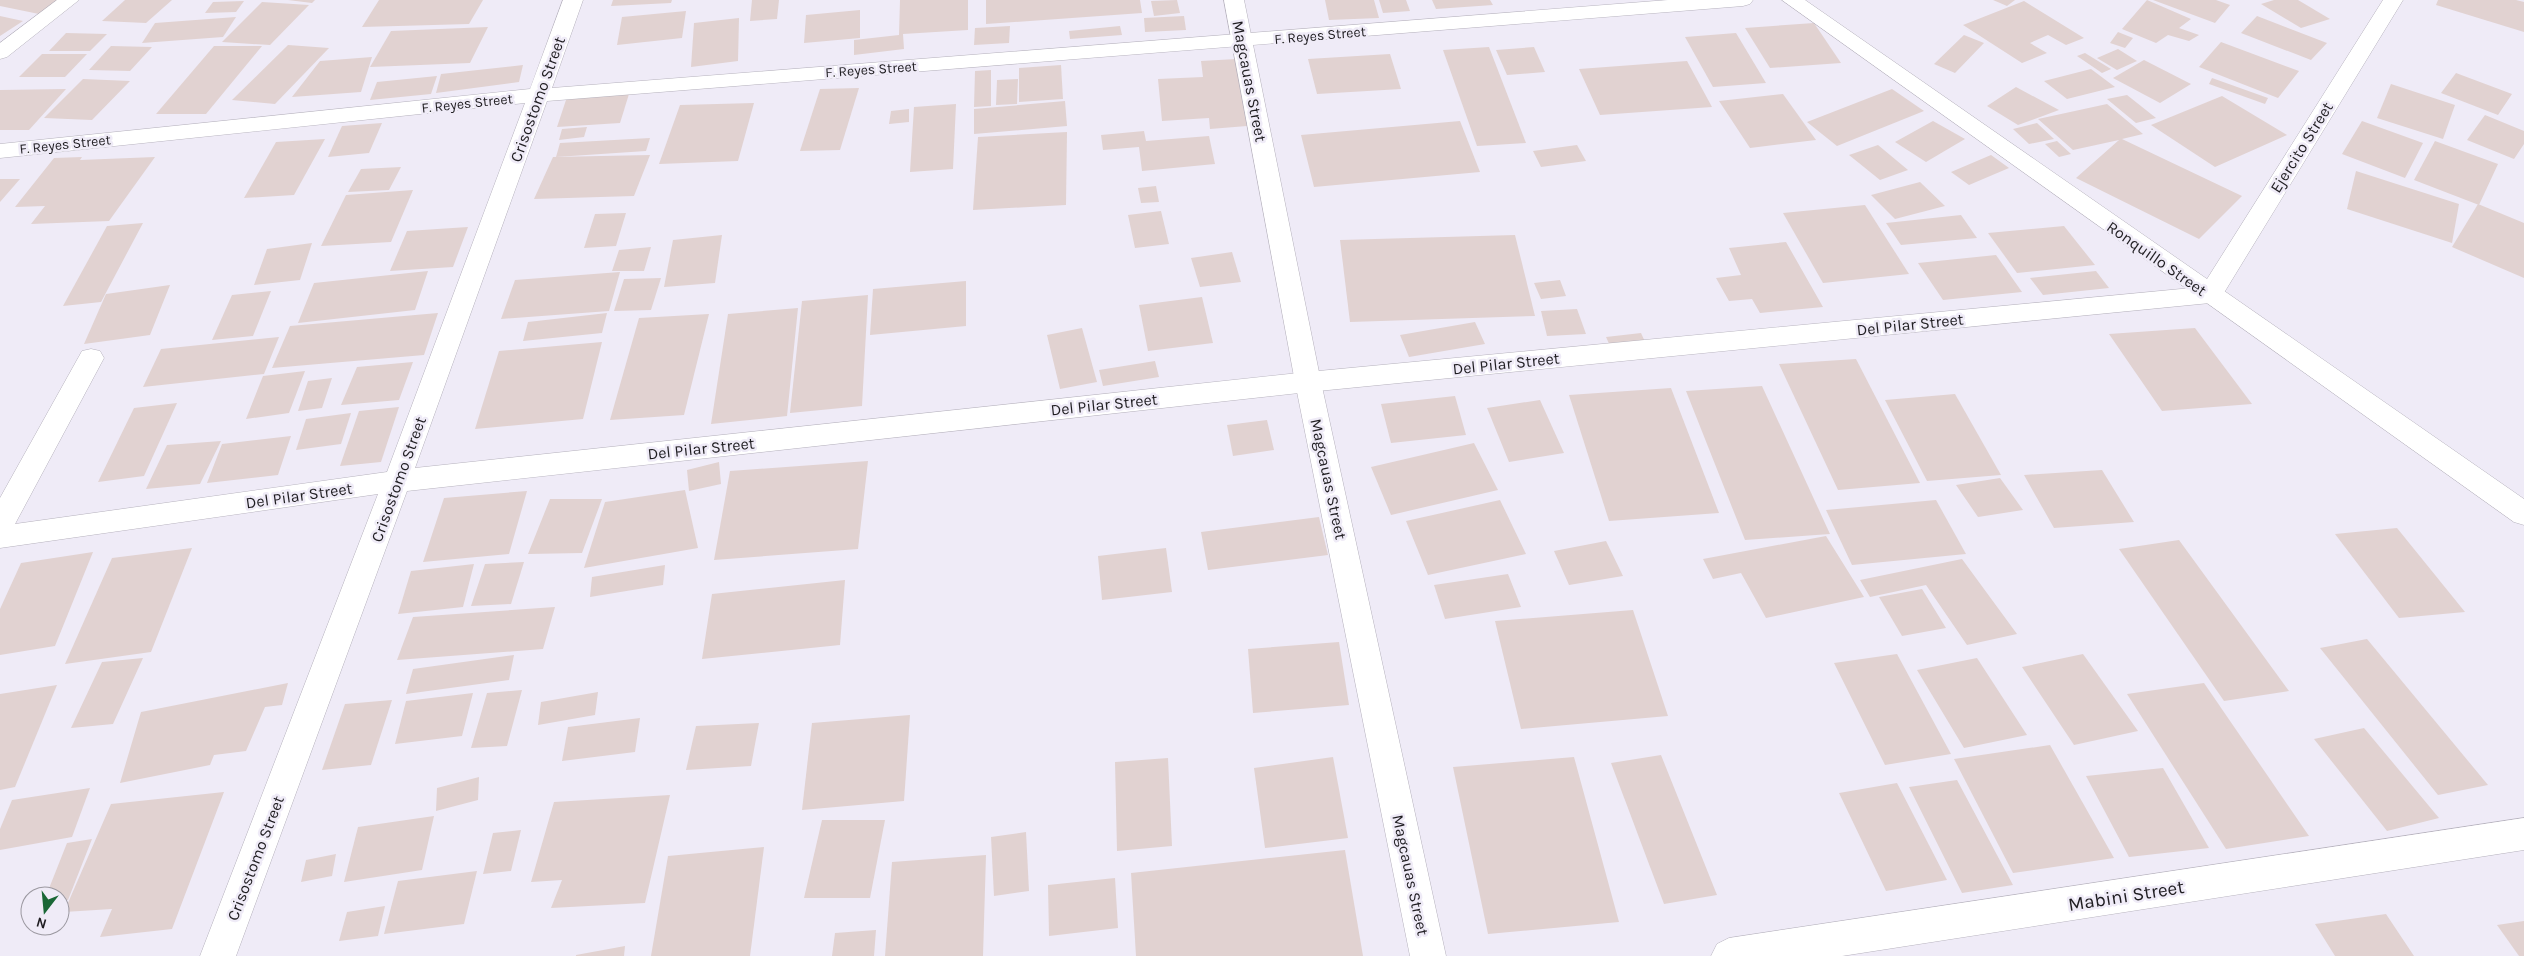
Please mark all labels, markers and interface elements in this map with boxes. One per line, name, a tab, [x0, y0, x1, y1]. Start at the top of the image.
street label: Magcauas Street	[1228, 19, 1271, 143]
street label: F. Reyes Street	[1274, 23, 1366, 48]
street label: Crisostomo Street	[506, 34, 569, 164]
street label: F. Reyes Street	[825, 58, 917, 81]
street label: F. Reyes Street	[421, 90, 514, 117]
street label: Ejercito Street	[2266, 98, 2337, 196]
street label: F. Reyes Street	[19, 131, 112, 158]
street label: Ronquillo Street	[2103, 217, 2210, 300]
street label: Del Pilar Street	[1856, 309, 1964, 340]
street label: Del Pilar Street	[1452, 348, 1560, 379]
street label: Del Pilar Street	[1050, 389, 1158, 420]
street label: Crisostomo Street	[367, 414, 430, 544]
street label: Magcauas Street	[1306, 417, 1351, 541]
street label: Del Pilar Street	[647, 433, 755, 464]
street label: Del Pilar Street	[245, 479, 354, 512]
street label: Crisostomo Street	[223, 793, 288, 923]
street label: Magcauas Street	[1388, 813, 1433, 937]
street label: Mabini Street	[2067, 876, 2186, 916]
north arrow	[20, 886, 70, 936]
text: N	[34, 913, 49, 933]

